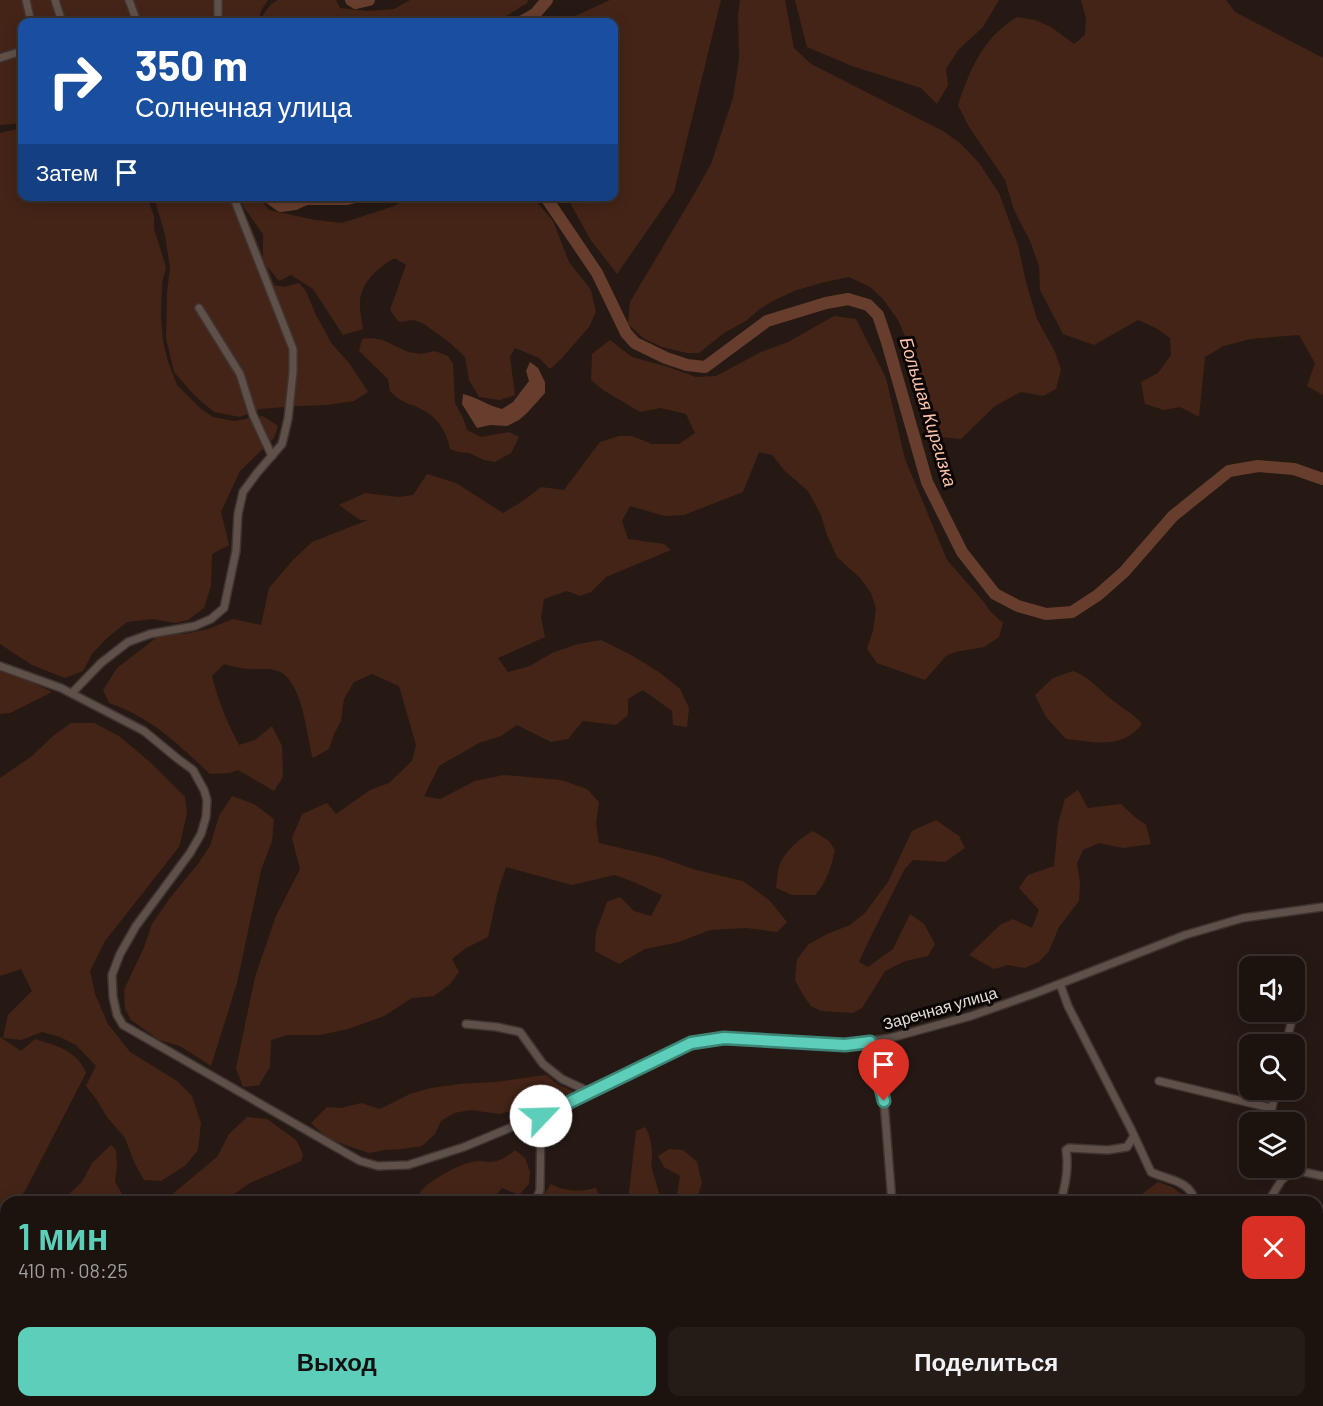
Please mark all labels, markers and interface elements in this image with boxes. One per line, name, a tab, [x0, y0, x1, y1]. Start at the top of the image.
text: 350 m	[135, 39, 248, 89]
icon: right	[36, 42, 114, 120]
text: Солнечная улица	[135, 90, 352, 122]
icon: arrive	[110, 156, 143, 189]
text: Затем	[36, 159, 98, 185]
water label: Большая Киргизка	[896, 334, 962, 489]
map controls	[1239, 956, 1305, 1178]
button: sound	[1239, 956, 1305, 1022]
street label: Заречная улица	[881, 982, 999, 1033]
button: search	[1239, 1034, 1305, 1100]
pin	[858, 1039, 909, 1101]
icon: arrive	[867, 1048, 900, 1081]
position arrow	[509, 1084, 573, 1148]
button: layers	[1239, 1112, 1305, 1178]
text: 1 мин	[18, 1214, 108, 1257]
button: close	[1242, 1216, 1305, 1279]
text: 410 m · 08:25	[18, 1258, 128, 1282]
button: Выход	[18, 1327, 656, 1396]
button: Поделиться	[668, 1327, 1305, 1396]

